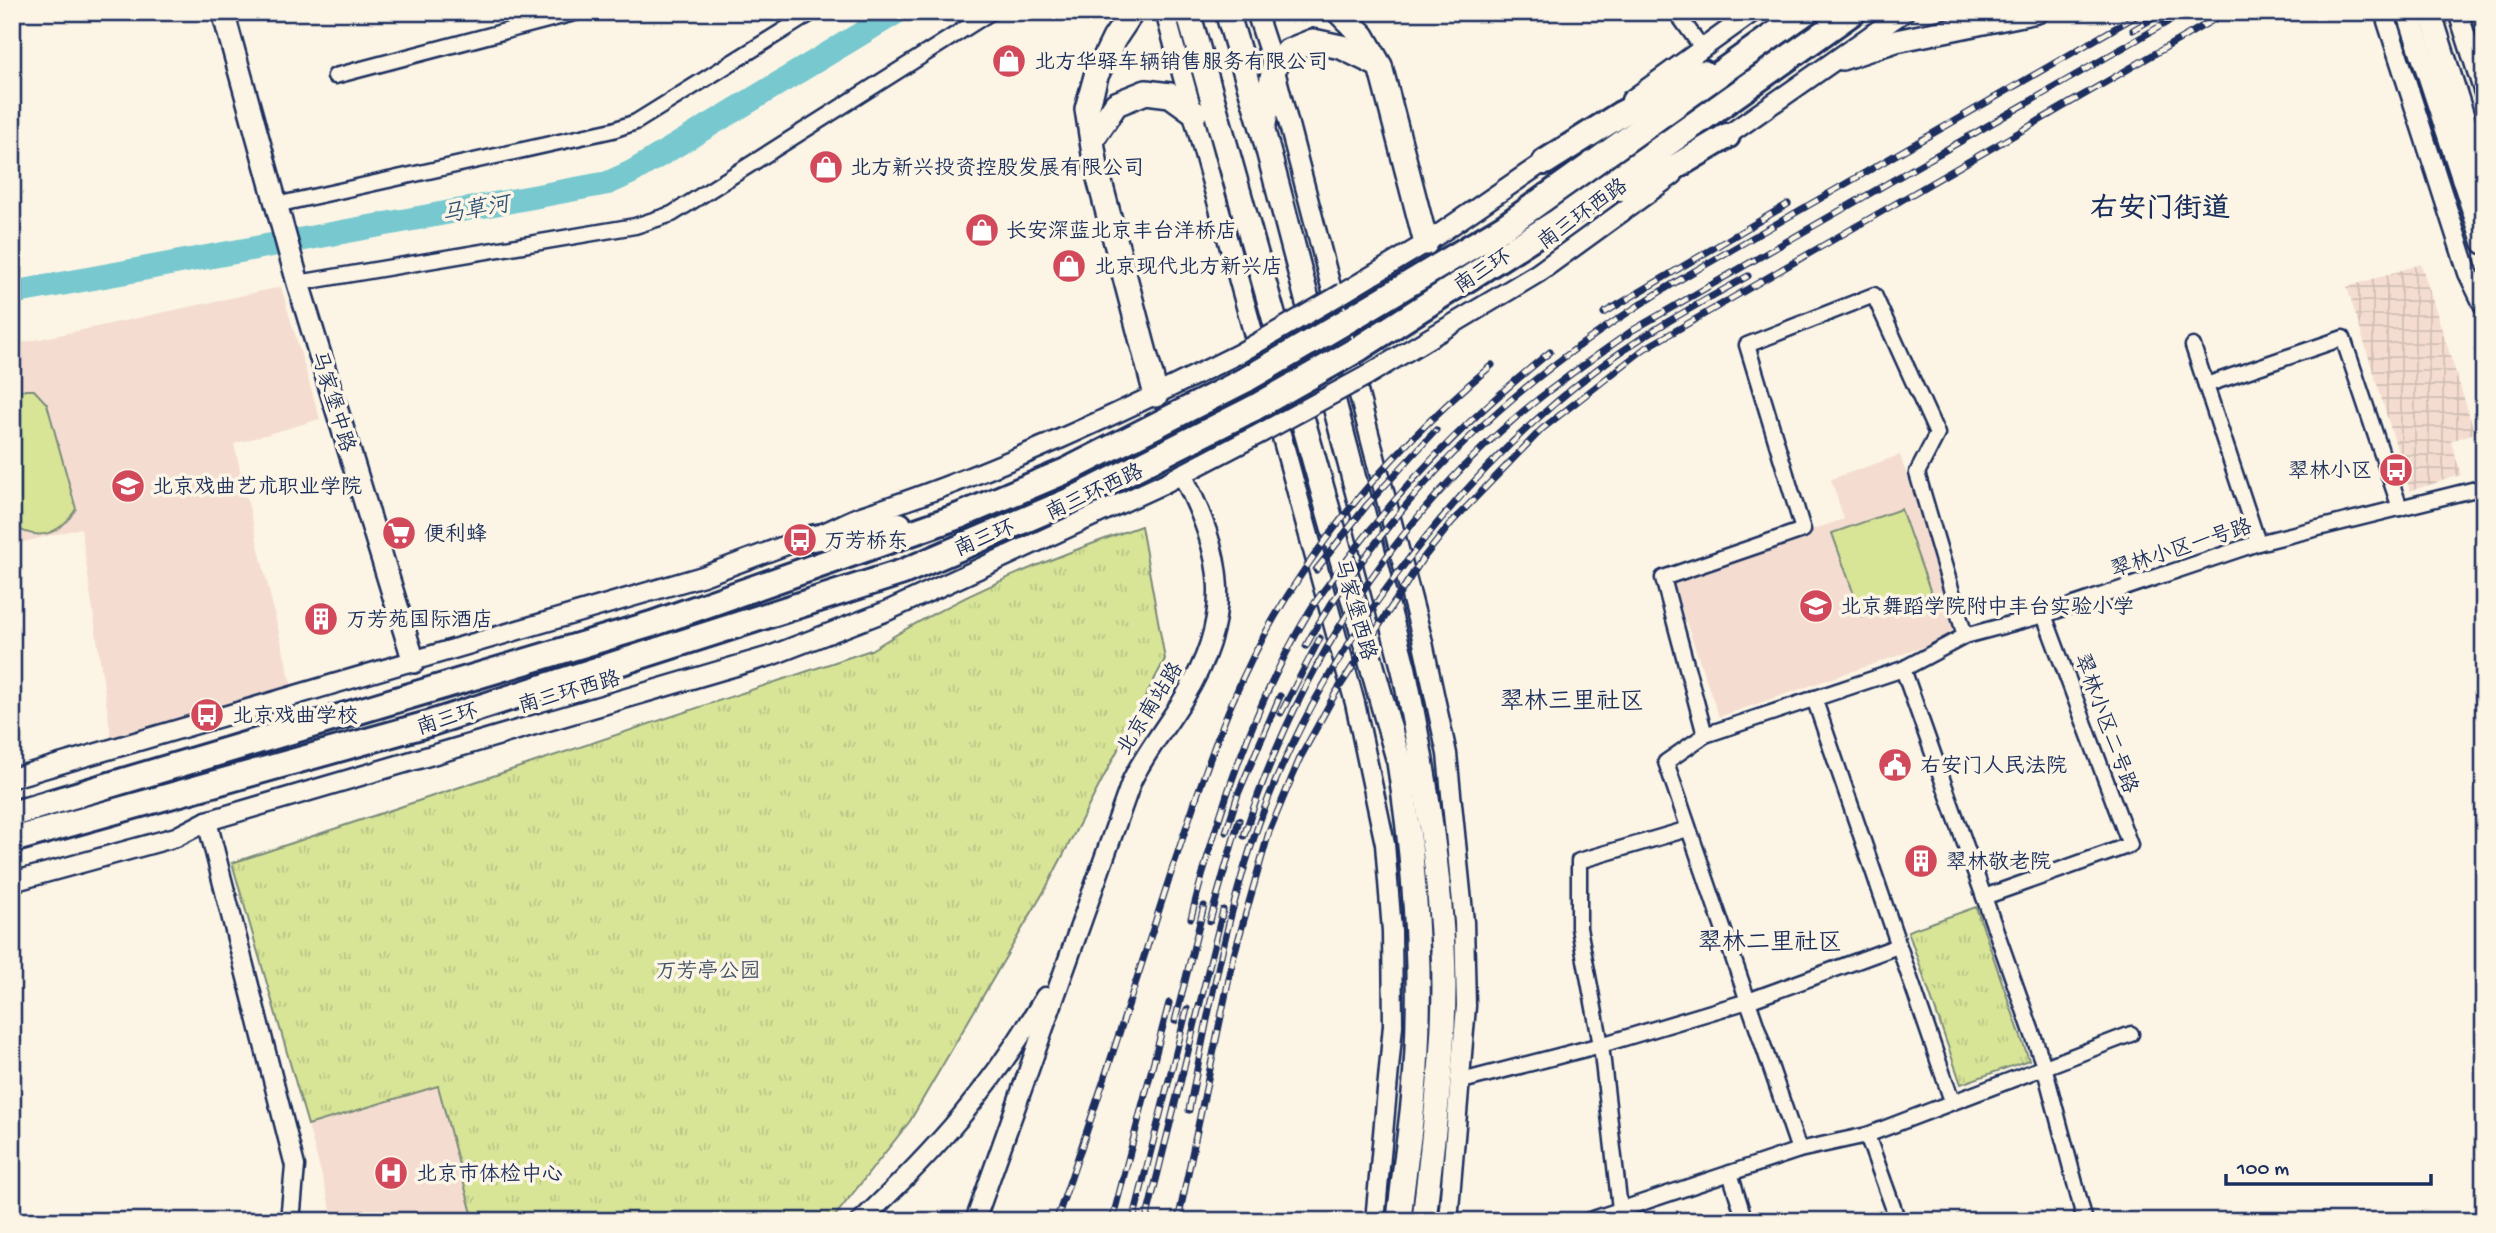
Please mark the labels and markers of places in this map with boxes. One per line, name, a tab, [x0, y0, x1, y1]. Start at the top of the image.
shop icon: 北方华驿车辆销售服务有限公司	[990, 42, 1028, 80]
place label: 北方华驿车辆销售服务有限公司	[1034, 50, 1328, 77]
shop icon: 北方新兴投资控股发展有限公司	[807, 148, 845, 186]
place label: 北方新兴投资控股发展有限公司	[850, 156, 1144, 183]
shop icon: 长安深蓝北京丰台洋桥店	[963, 211, 1001, 249]
place label: 长安深蓝北京丰台洋桥店	[1006, 219, 1237, 246]
shop icon: 北京现代北方新兴店	[1050, 247, 1088, 285]
place label: 北京现代北方新兴店	[1094, 255, 1283, 282]
bus stop icon: 翠林小区	[2377, 451, 2415, 489]
place label: 翠林小区	[2288, 459, 2372, 486]
school or university icon: 北京戏曲艺术职业学院	[109, 467, 147, 505]
place label: 北京戏曲艺术职业学院	[152, 475, 362, 502]
supermarket icon: 便利蜂	[380, 514, 418, 552]
bus stop icon: 万芳桥东	[781, 521, 819, 559]
place label: 便利蜂	[424, 523, 487, 549]
place label: 万芳桥东	[824, 529, 908, 556]
school or university icon: 北京舞蹈学院附中丰台实验小学	[1797, 587, 1835, 625]
place label: 北京舞蹈学院附中丰台实验小学	[1840, 595, 2134, 622]
building icon: 万芳苑国际酒店	[302, 600, 340, 638]
place label: 万芳苑国际酒店	[346, 608, 493, 635]
bus stop icon: 北京戏曲学校	[188, 696, 226, 734]
place label: 北京戏曲学校	[232, 704, 358, 731]
public building icon: 右安门人民法院	[1876, 746, 1914, 784]
place label: 右安门人民法院	[1920, 754, 2067, 781]
building icon: 翠林敬老院	[1902, 842, 1940, 880]
place label: 翠林敬老院	[1946, 850, 2051, 877]
hospital icon: 北京市体检中心	[372, 1154, 410, 1192]
place label: 北京市体检中心	[416, 1162, 563, 1189]

